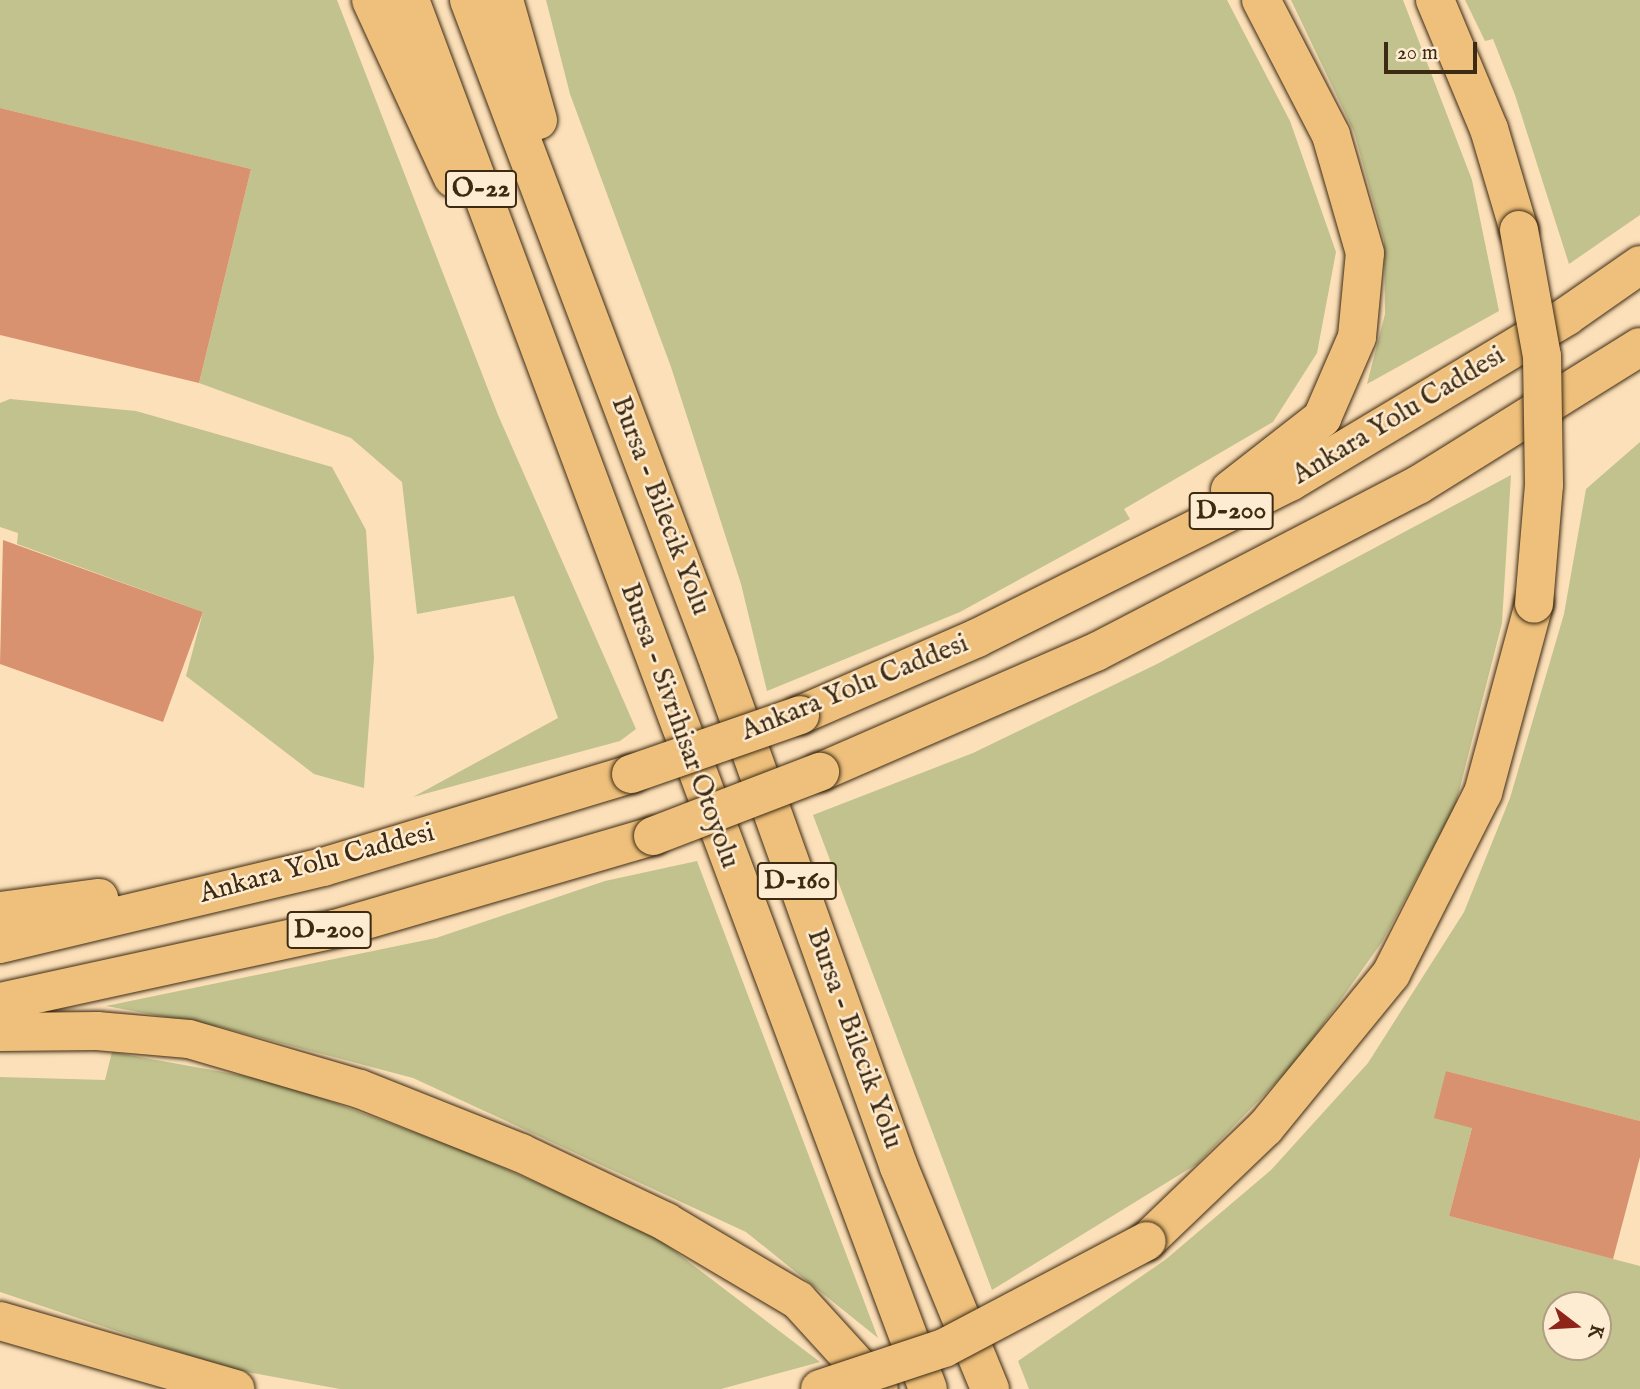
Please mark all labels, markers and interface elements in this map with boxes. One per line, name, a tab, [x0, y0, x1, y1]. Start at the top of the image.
scale bar	[1388, 28, 1481, 72]
text: 20 m	[1397, 40, 1438, 67]
road number: O-22	[444, 166, 518, 212]
street label: Ankara Yolu Caddesi	[1287, 339, 1511, 493]
street label: Bursa - Bilecik Yolu	[603, 392, 717, 620]
road number: D-200	[1187, 489, 1275, 534]
street label: Bursa - Sivrihisar Otoyolu	[612, 579, 746, 873]
street label: Ankara Yolu Caddesi	[737, 627, 973, 749]
street label: Ankara Yolu Caddesi	[196, 816, 438, 912]
road number: D-160	[757, 859, 837, 904]
road number: D-200	[285, 908, 373, 953]
street label: Bursa - Bilecik Yolu	[799, 924, 909, 1154]
north arrow	[1542, 1291, 1612, 1361]
text: K	[1582, 1321, 1609, 1342]

